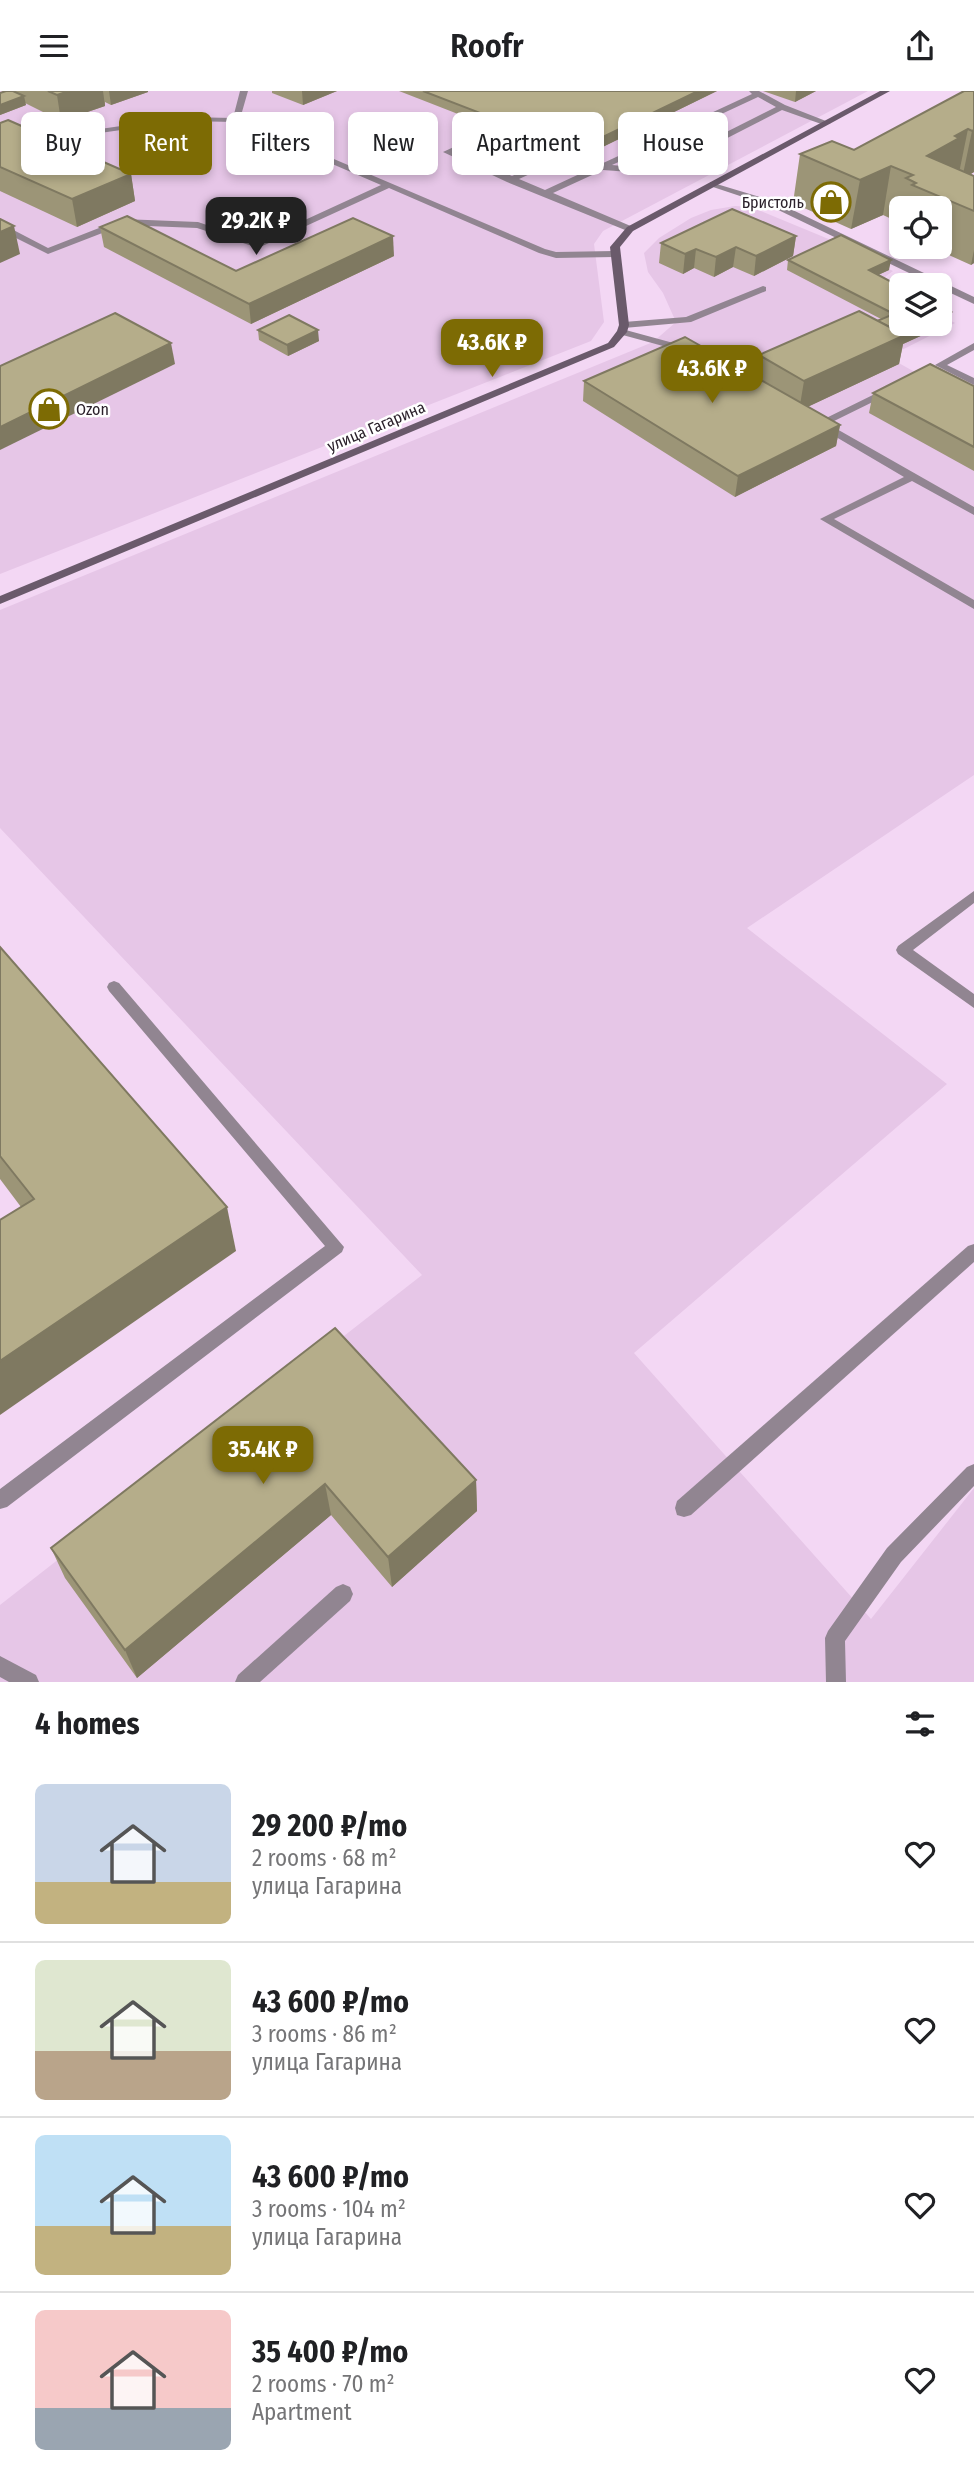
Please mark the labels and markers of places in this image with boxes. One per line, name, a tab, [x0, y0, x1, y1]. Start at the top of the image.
shop icon: Бристоль	[810, 181, 852, 223]
place label: Бристоль	[742, 193, 804, 212]
pin: 29.2K ₽	[191, 197, 321, 257]
pin: 43.6K ₽	[427, 320, 557, 379]
pin: 43.6K ₽	[647, 345, 777, 405]
shop icon: Ozon	[28, 388, 70, 430]
place label: Ozon	[76, 400, 109, 419]
pin: 35.4K ₽	[198, 1427, 328, 1486]

